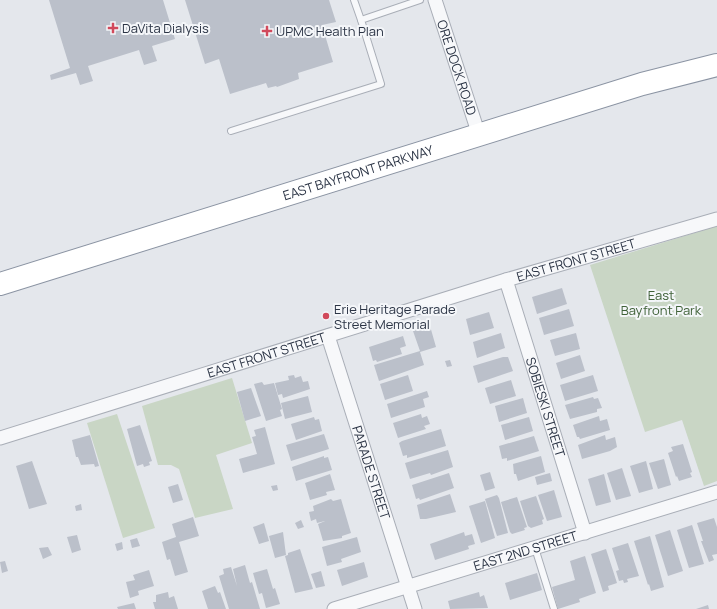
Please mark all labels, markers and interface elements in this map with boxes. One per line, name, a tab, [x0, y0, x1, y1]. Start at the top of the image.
street label: ORE DOCK ROAD	[433, 17, 481, 118]
place label: DaVita Dialysis	[122, 19, 209, 37]
marker: DaVita Dialysis	[107, 22, 119, 34]
place label: UPMC Health Plan	[276, 22, 384, 40]
marker: UPMC Health Plan	[261, 25, 273, 37]
street label: EAST BAYFRONT PARKWAY	[281, 140, 436, 204]
street label: EAST FRONT STREET	[514, 234, 638, 285]
park label: East Bayfront Park	[621, 286, 702, 319]
place label: Erie Heritage Parade Street Memorial	[334, 300, 456, 333]
marker: Erie Heritage Parade Street Memorial	[321, 311, 331, 321]
street label: EAST FRONT STREET	[205, 328, 328, 382]
street label: SOBIESKI STREET	[522, 355, 570, 459]
street label: PARADE STREET	[348, 423, 395, 522]
street label: EAST 2ND STREET	[471, 526, 580, 575]

